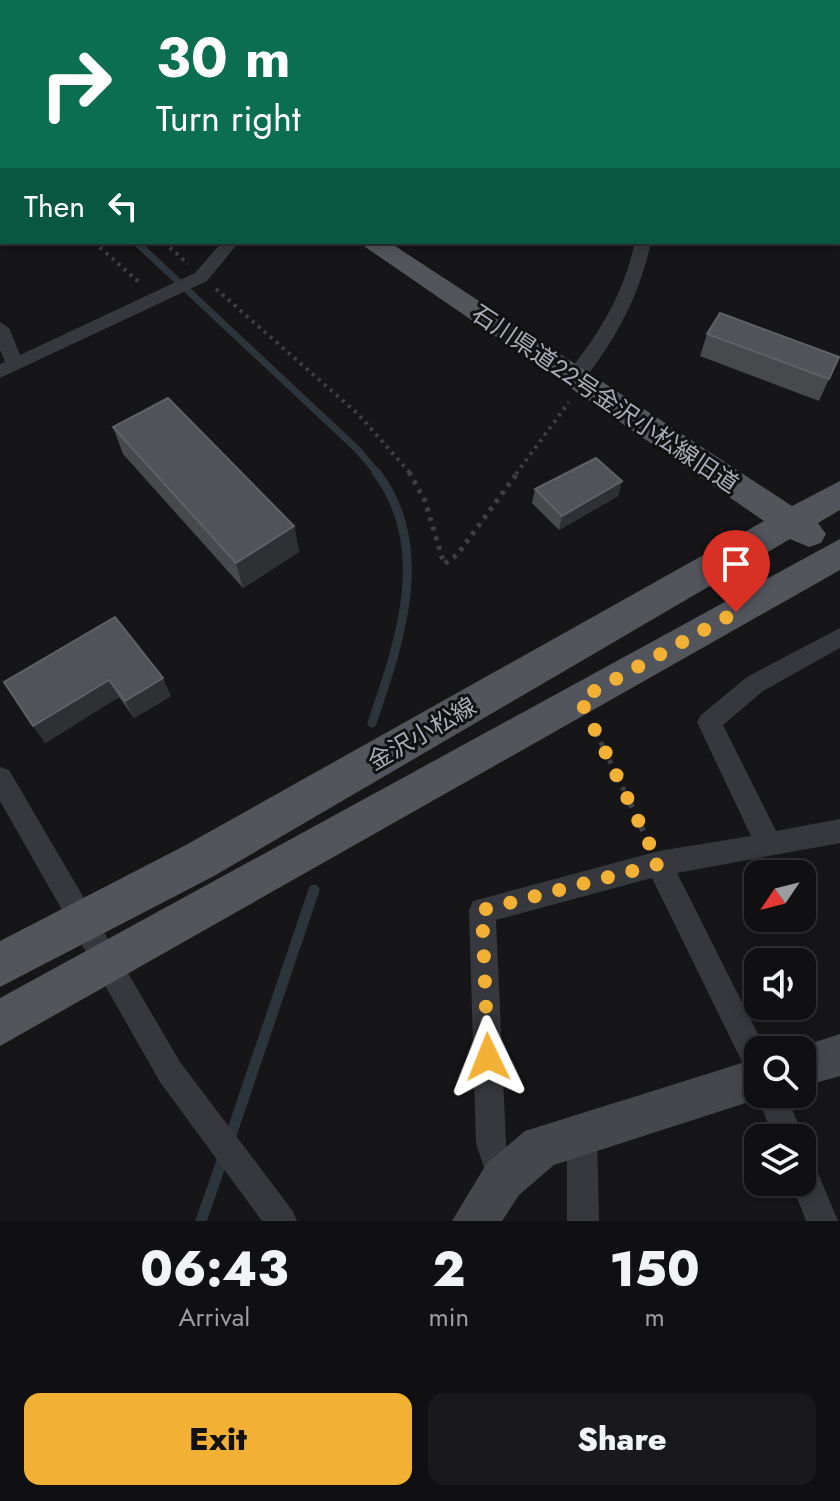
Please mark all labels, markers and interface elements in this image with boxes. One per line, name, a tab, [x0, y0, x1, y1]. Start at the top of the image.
text: 30 m	[156, 17, 291, 98]
icon: right	[24, 32, 128, 136]
text: Turn right	[156, 92, 301, 144]
icon: left	[101, 184, 145, 228]
text: Then	[24, 185, 85, 228]
street label: 石川県道22号金沢小松線旧道	[465, 296, 746, 501]
pin	[702, 530, 770, 612]
icon: arrive	[714, 542, 758, 586]
street label: 金沢小松線	[361, 688, 482, 779]
north arrow	[744, 860, 816, 932]
map controls	[744, 860, 816, 1196]
button: sound	[744, 948, 816, 1020]
position arrow	[446, 1015, 530, 1099]
button: search	[744, 1036, 816, 1108]
button: layers	[744, 1124, 816, 1196]
text: 06:43	[140, 1235, 288, 1304]
text: 2	[433, 1235, 465, 1304]
text: 150	[610, 1235, 700, 1304]
text: Arrival	[178, 1298, 250, 1336]
text: min	[429, 1298, 469, 1336]
text: m	[644, 1298, 665, 1336]
button: Exit	[24, 1393, 412, 1485]
button: Share	[428, 1393, 816, 1485]

